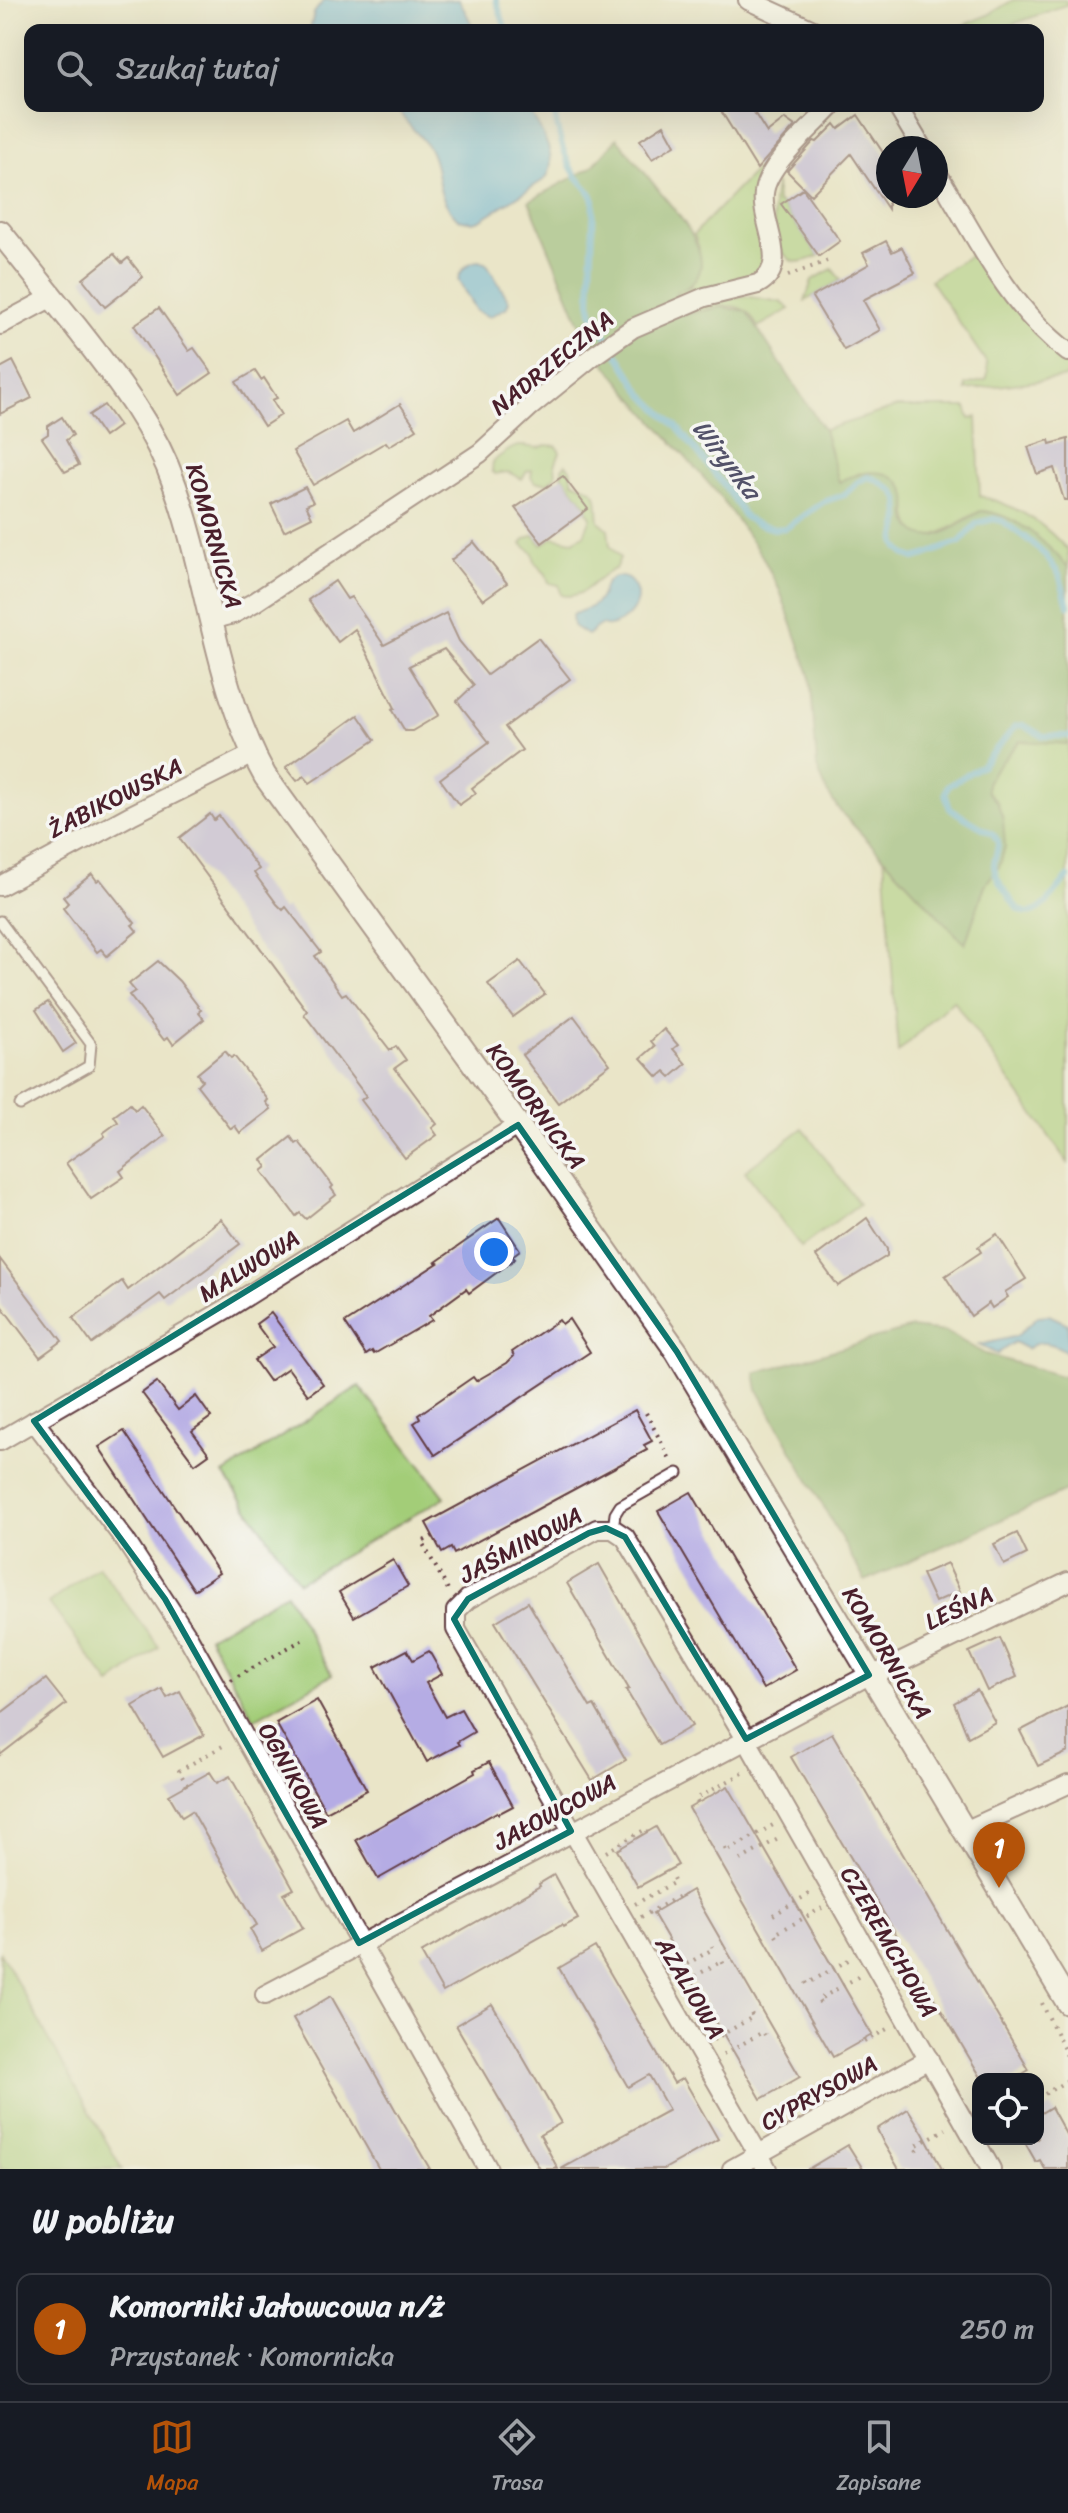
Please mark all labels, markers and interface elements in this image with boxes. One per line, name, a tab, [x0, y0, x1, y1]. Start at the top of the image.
search box	[24, 24, 1044, 112]
text: Szukaj tutaj	[116, 41, 279, 95]
icon: search	[52, 46, 96, 90]
north arrow	[876, 136, 948, 208]
street label: NADRZECZNA	[481, 300, 623, 426]
water label: Wirynka	[680, 408, 775, 512]
street label: KOMORNICKA	[173, 458, 255, 614]
street label: ŻABIKOWSKA	[40, 746, 190, 850]
street label: KOMORNICKA	[475, 1033, 597, 1179]
street label: MALWOWA	[190, 1218, 308, 1314]
your location	[474, 1232, 514, 1272]
street label: JAŚMINOWA	[451, 1495, 590, 1596]
street label: LEŚNA	[918, 1574, 1000, 1642]
street label: KOMORNICKA	[830, 1578, 944, 1728]
street label: OGNIKOWA	[246, 1715, 340, 1837]
street label: JAŁOWCOWA	[485, 1762, 624, 1863]
pin: 1	[973, 1822, 1025, 1888]
street label: CZEREMCHOWA	[829, 1858, 949, 2026]
street label: AZALIOWA	[643, 1928, 736, 2047]
street label: CYPRYSOWA	[752, 2043, 886, 2143]
map controls	[972, 2073, 1044, 2145]
button: locate	[972, 2073, 1044, 2145]
text: W pobliżu	[32, 2191, 174, 2251]
text: Komorniki Jałowcowa n/ż	[110, 2279, 444, 2333]
text: 1	[54, 2306, 66, 2352]
text: 250 m	[960, 2306, 1034, 2352]
text: Przystanek · Komornicka	[110, 2333, 394, 2379]
tab: Mapa	[147, 2415, 198, 2502]
tab: Trasa	[492, 2415, 543, 2502]
tab: Zapisane	[836, 2415, 921, 2502]

